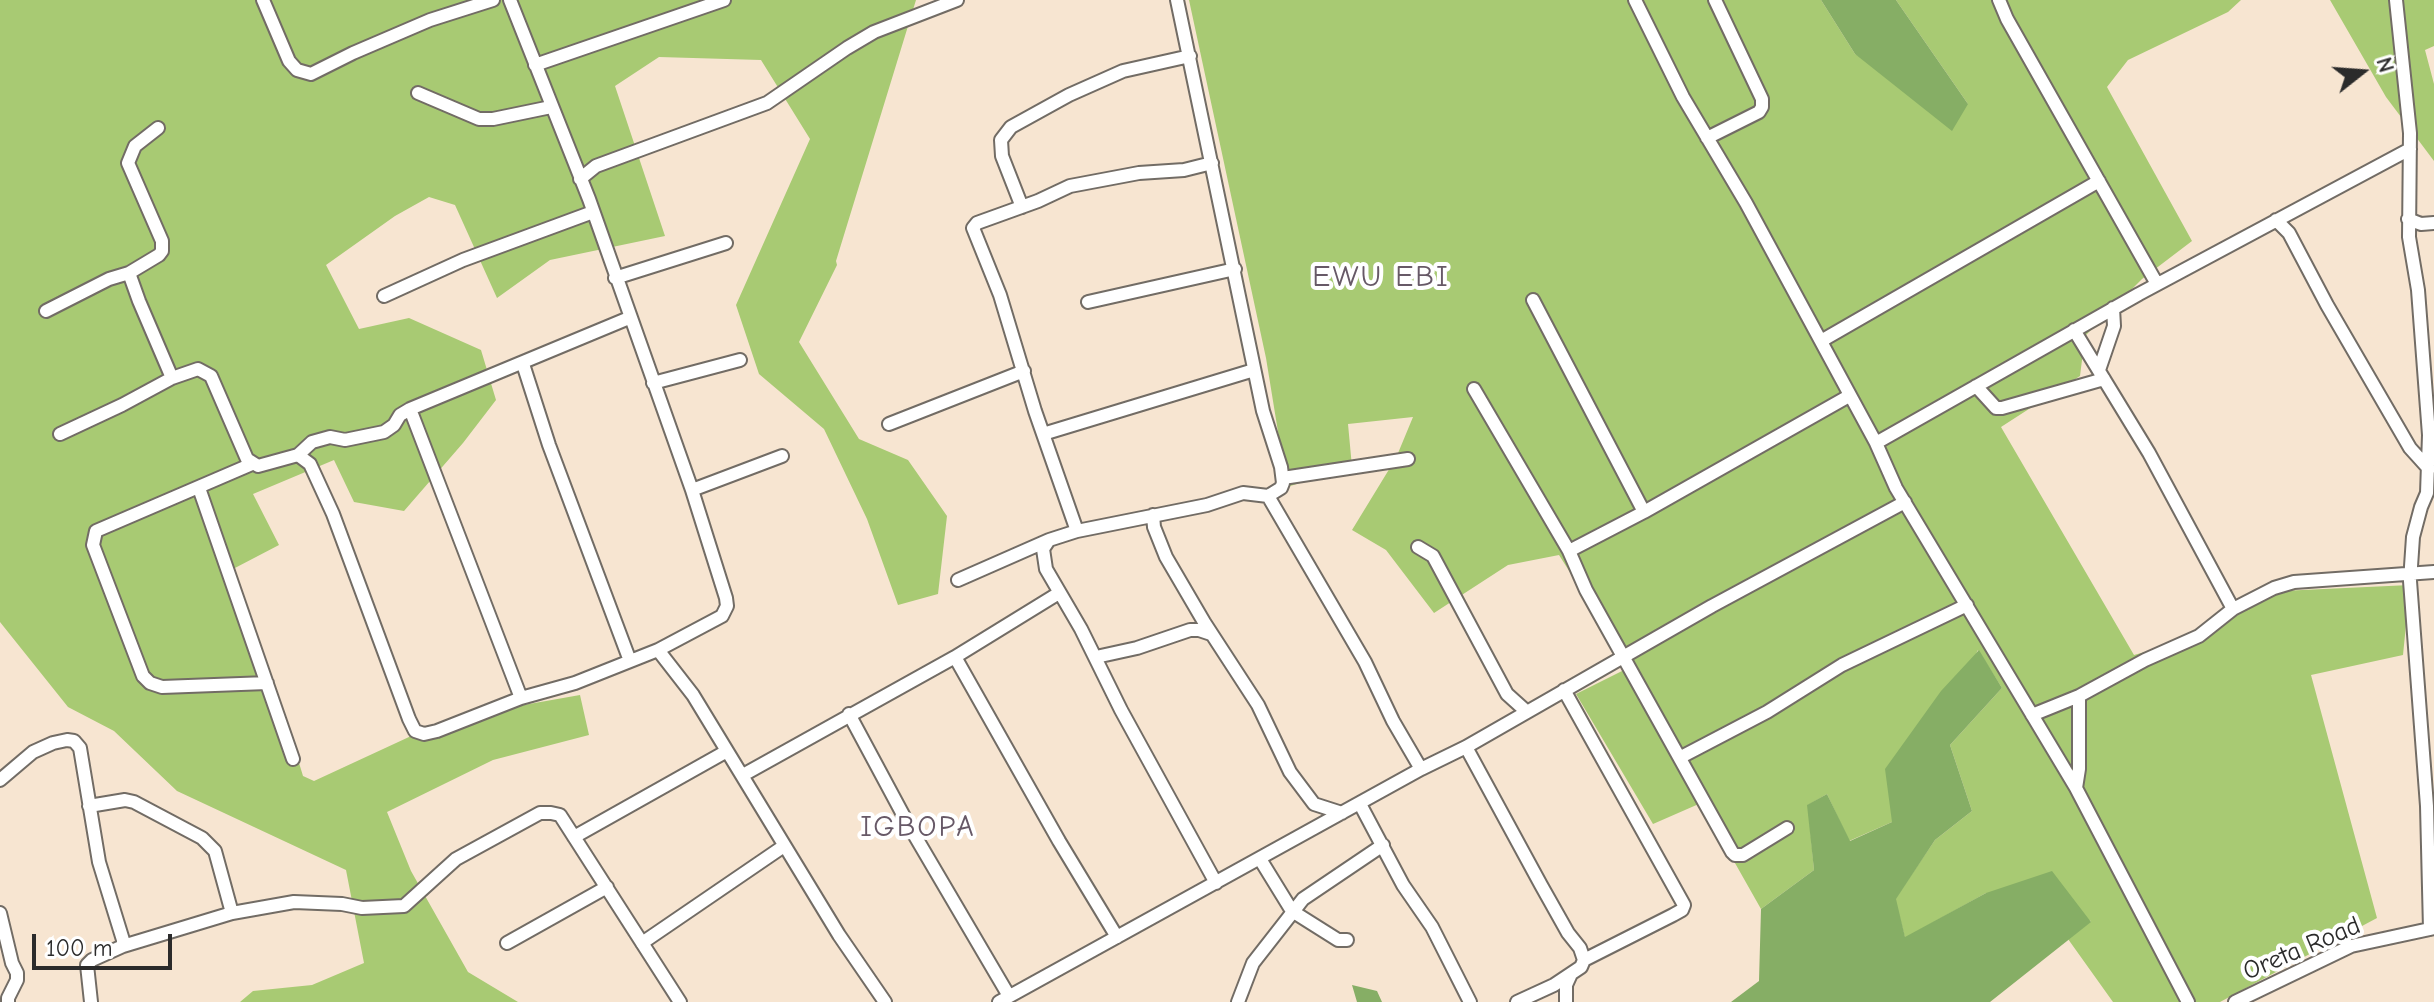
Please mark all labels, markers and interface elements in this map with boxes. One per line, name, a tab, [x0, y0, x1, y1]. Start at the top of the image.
north arrow	[2322, 32, 2402, 112]
text: N	[2370, 54, 2399, 76]
district label: EWU EBI	[1312, 260, 1450, 296]
district label: IGBOPA	[860, 810, 976, 846]
street label: Oreta Road	[2239, 910, 2365, 988]
scale bar	[36, 918, 176, 968]
text: 100 m	[46, 934, 113, 962]

